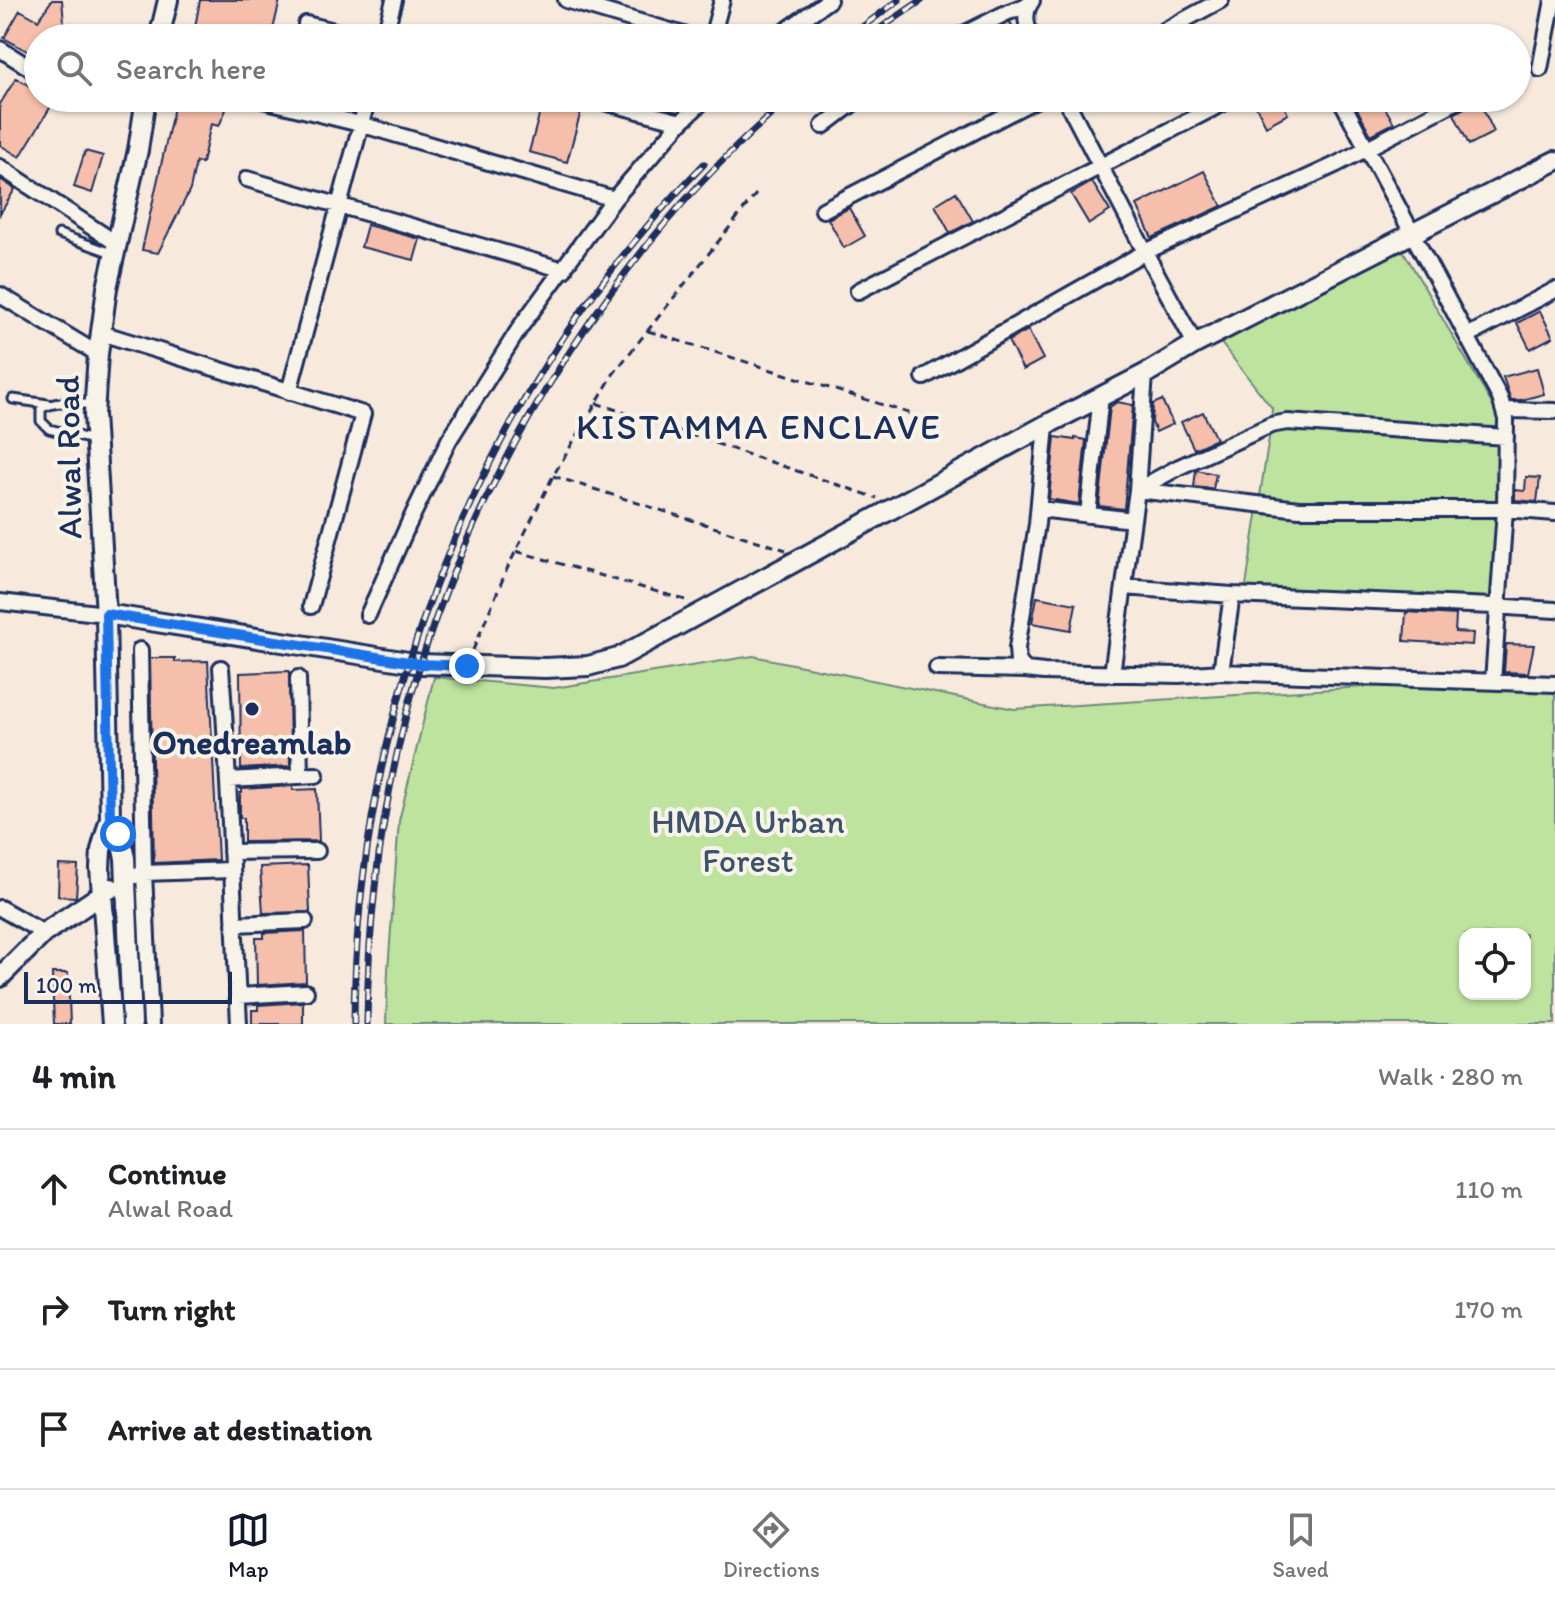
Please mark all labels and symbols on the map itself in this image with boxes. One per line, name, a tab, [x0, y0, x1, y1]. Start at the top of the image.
street label: Alwal Road	[47, 375, 90, 539]
district label: KISTAMMA ENCLAVE	[576, 405, 942, 448]
route end	[449, 648, 485, 684]
marker: Onedreamlab	[243, 700, 261, 718]
place label: Onedreamlab	[152, 722, 352, 763]
park label: HMDA Urban Forest	[651, 801, 845, 881]
route start	[100, 816, 136, 852]
scale bar	[24, 968, 232, 1004]

